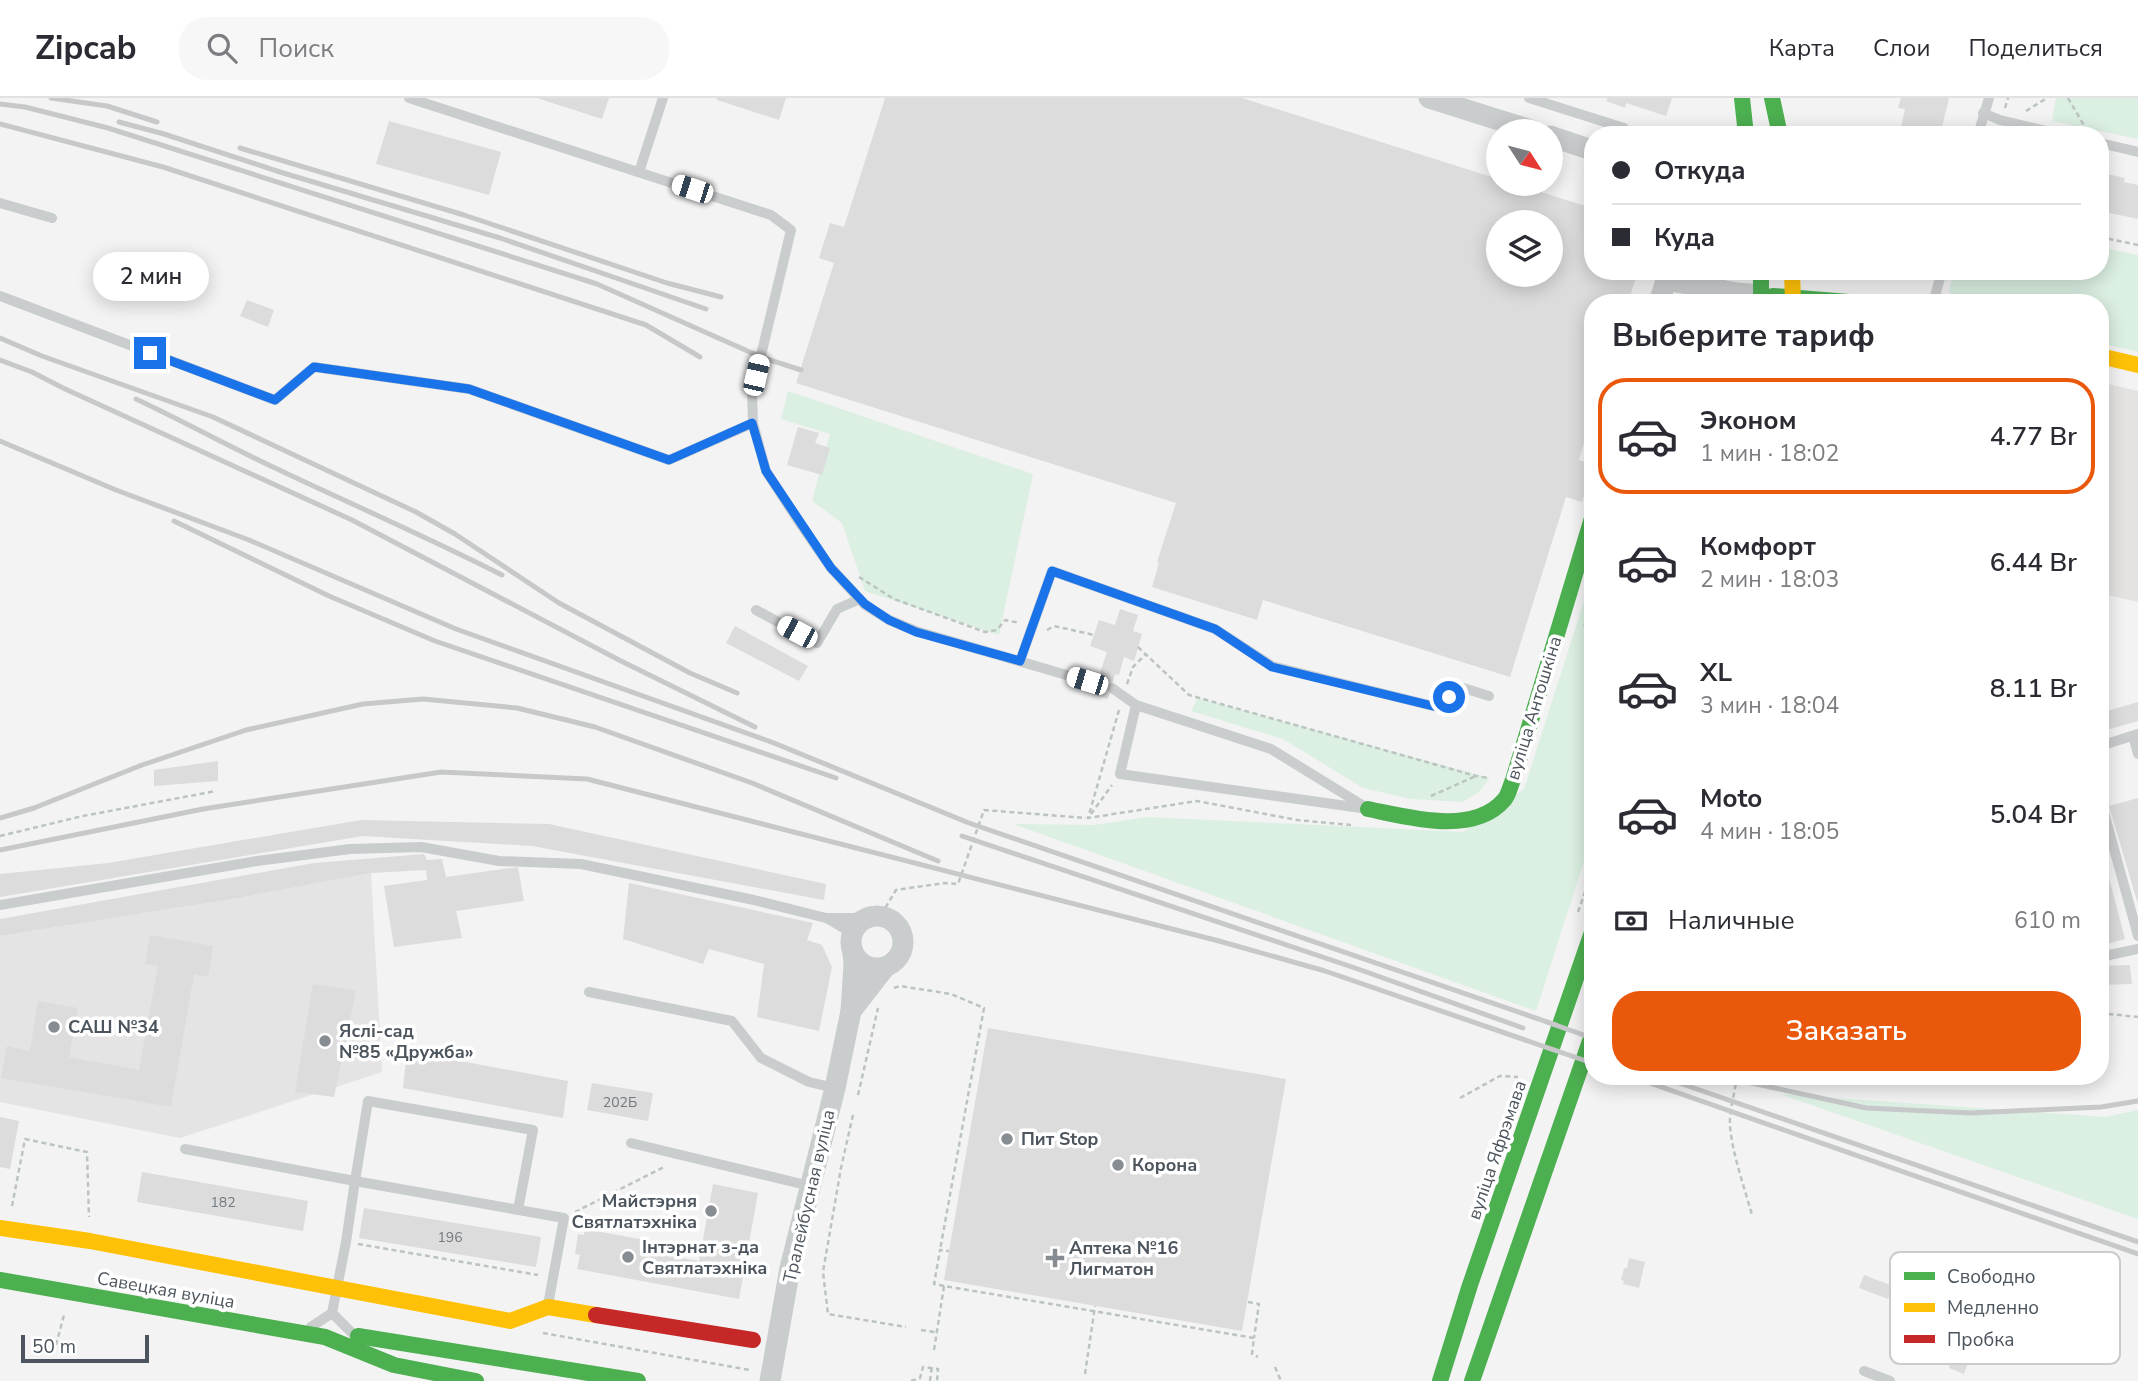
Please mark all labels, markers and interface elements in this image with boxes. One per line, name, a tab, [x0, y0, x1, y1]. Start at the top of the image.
search box	[179, 17, 669, 80]
text: Zipcab	[35, 26, 137, 71]
icon: search	[203, 29, 241, 67]
text: Поиск	[259, 31, 334, 66]
text: Карта	[1769, 32, 1835, 64]
text: Слои	[1873, 32, 1930, 64]
text: Поделиться	[1968, 32, 2103, 64]
north arrow	[1486, 119, 1563, 196]
map controls	[1486, 119, 1563, 287]
text: Откуда	[1654, 153, 1746, 188]
car	[669, 173, 716, 205]
button: layers	[1486, 210, 1563, 287]
text: Куда	[1654, 220, 1715, 255]
callout: 2 мин	[92, 252, 208, 300]
text: 2 мин	[120, 261, 182, 292]
text: Выберите тариф	[1612, 314, 1875, 357]
route end	[134, 337, 166, 369]
car	[742, 352, 771, 398]
text: Эконом	[1700, 403, 1797, 438]
icon: car	[1616, 405, 1679, 468]
text: 4.77 Br	[1990, 419, 2077, 454]
text: 1 мин · 18:02	[1700, 438, 1839, 469]
text: Комфорт	[1700, 529, 1816, 564]
icon: car	[1616, 531, 1679, 594]
text: 6.44 Br	[1990, 545, 2077, 580]
text: 2 мин · 18:03	[1700, 564, 1839, 595]
car	[774, 613, 821, 651]
street label: вуліца Антошкіна	[1501, 633, 1567, 783]
text: XL	[1700, 655, 1732, 690]
icon: car	[1616, 657, 1679, 720]
car	[1064, 665, 1111, 697]
text: 8.11 Br	[1990, 671, 2077, 706]
route start	[1433, 681, 1465, 713]
text: 3 мин · 18:04	[1700, 690, 1839, 721]
text: Moto	[1700, 781, 1762, 816]
icon: car	[1616, 783, 1679, 846]
text: 5.04 Br	[1990, 797, 2077, 832]
text: 4 мин · 18:05	[1700, 816, 1839, 847]
icon: cash	[1612, 902, 1650, 940]
text: Наличные	[1668, 903, 1795, 938]
text: 610 m	[2014, 905, 2081, 936]
button: Заказать	[1612, 991, 2081, 1071]
place label: САШ №34	[68, 1015, 159, 1039]
marker: САШ №34	[46, 1019, 62, 1035]
place label: Яслі-сад №85 «Дружба»	[339, 1019, 474, 1064]
marker: Яслі-сад №85 «Дружба»	[317, 1033, 333, 1049]
street label: вуліца Яфрэмава	[1462, 1077, 1532, 1223]
house number: 202Б	[603, 1093, 637, 1112]
street label: Тралейбусная вуліца	[777, 1107, 841, 1285]
place label: Пит Stop	[1021, 1127, 1099, 1151]
marker: Пит Stop	[999, 1131, 1015, 1147]
place label: Корона	[1132, 1153, 1197, 1177]
marker: Корона	[1110, 1157, 1126, 1173]
place label: Майстэрня Святлатэхніка	[572, 1189, 697, 1234]
house number: 182	[210, 1193, 236, 1212]
marker: Майстэрня Святлатэхніка	[703, 1203, 719, 1219]
house number: 196	[437, 1228, 463, 1247]
place label: Інтэрнат з-да Святлатэхніка	[642, 1235, 767, 1280]
place label: Аптека №16 Лигматон	[1069, 1236, 1178, 1281]
marker: Інтэрнат з-да Святлатэхніка	[620, 1249, 636, 1265]
marker: Аптека №16 Лигматон	[1047, 1250, 1063, 1266]
legend	[1890, 1252, 2120, 1364]
text: Свободно	[1947, 1264, 2036, 1290]
street label: Савецкая вуліца	[95, 1266, 237, 1314]
text: Медленно	[1947, 1295, 2039, 1321]
text: Пробка	[1947, 1327, 2014, 1353]
scale bar	[21, 1332, 149, 1364]
text: 50 m	[32, 1334, 76, 1360]

